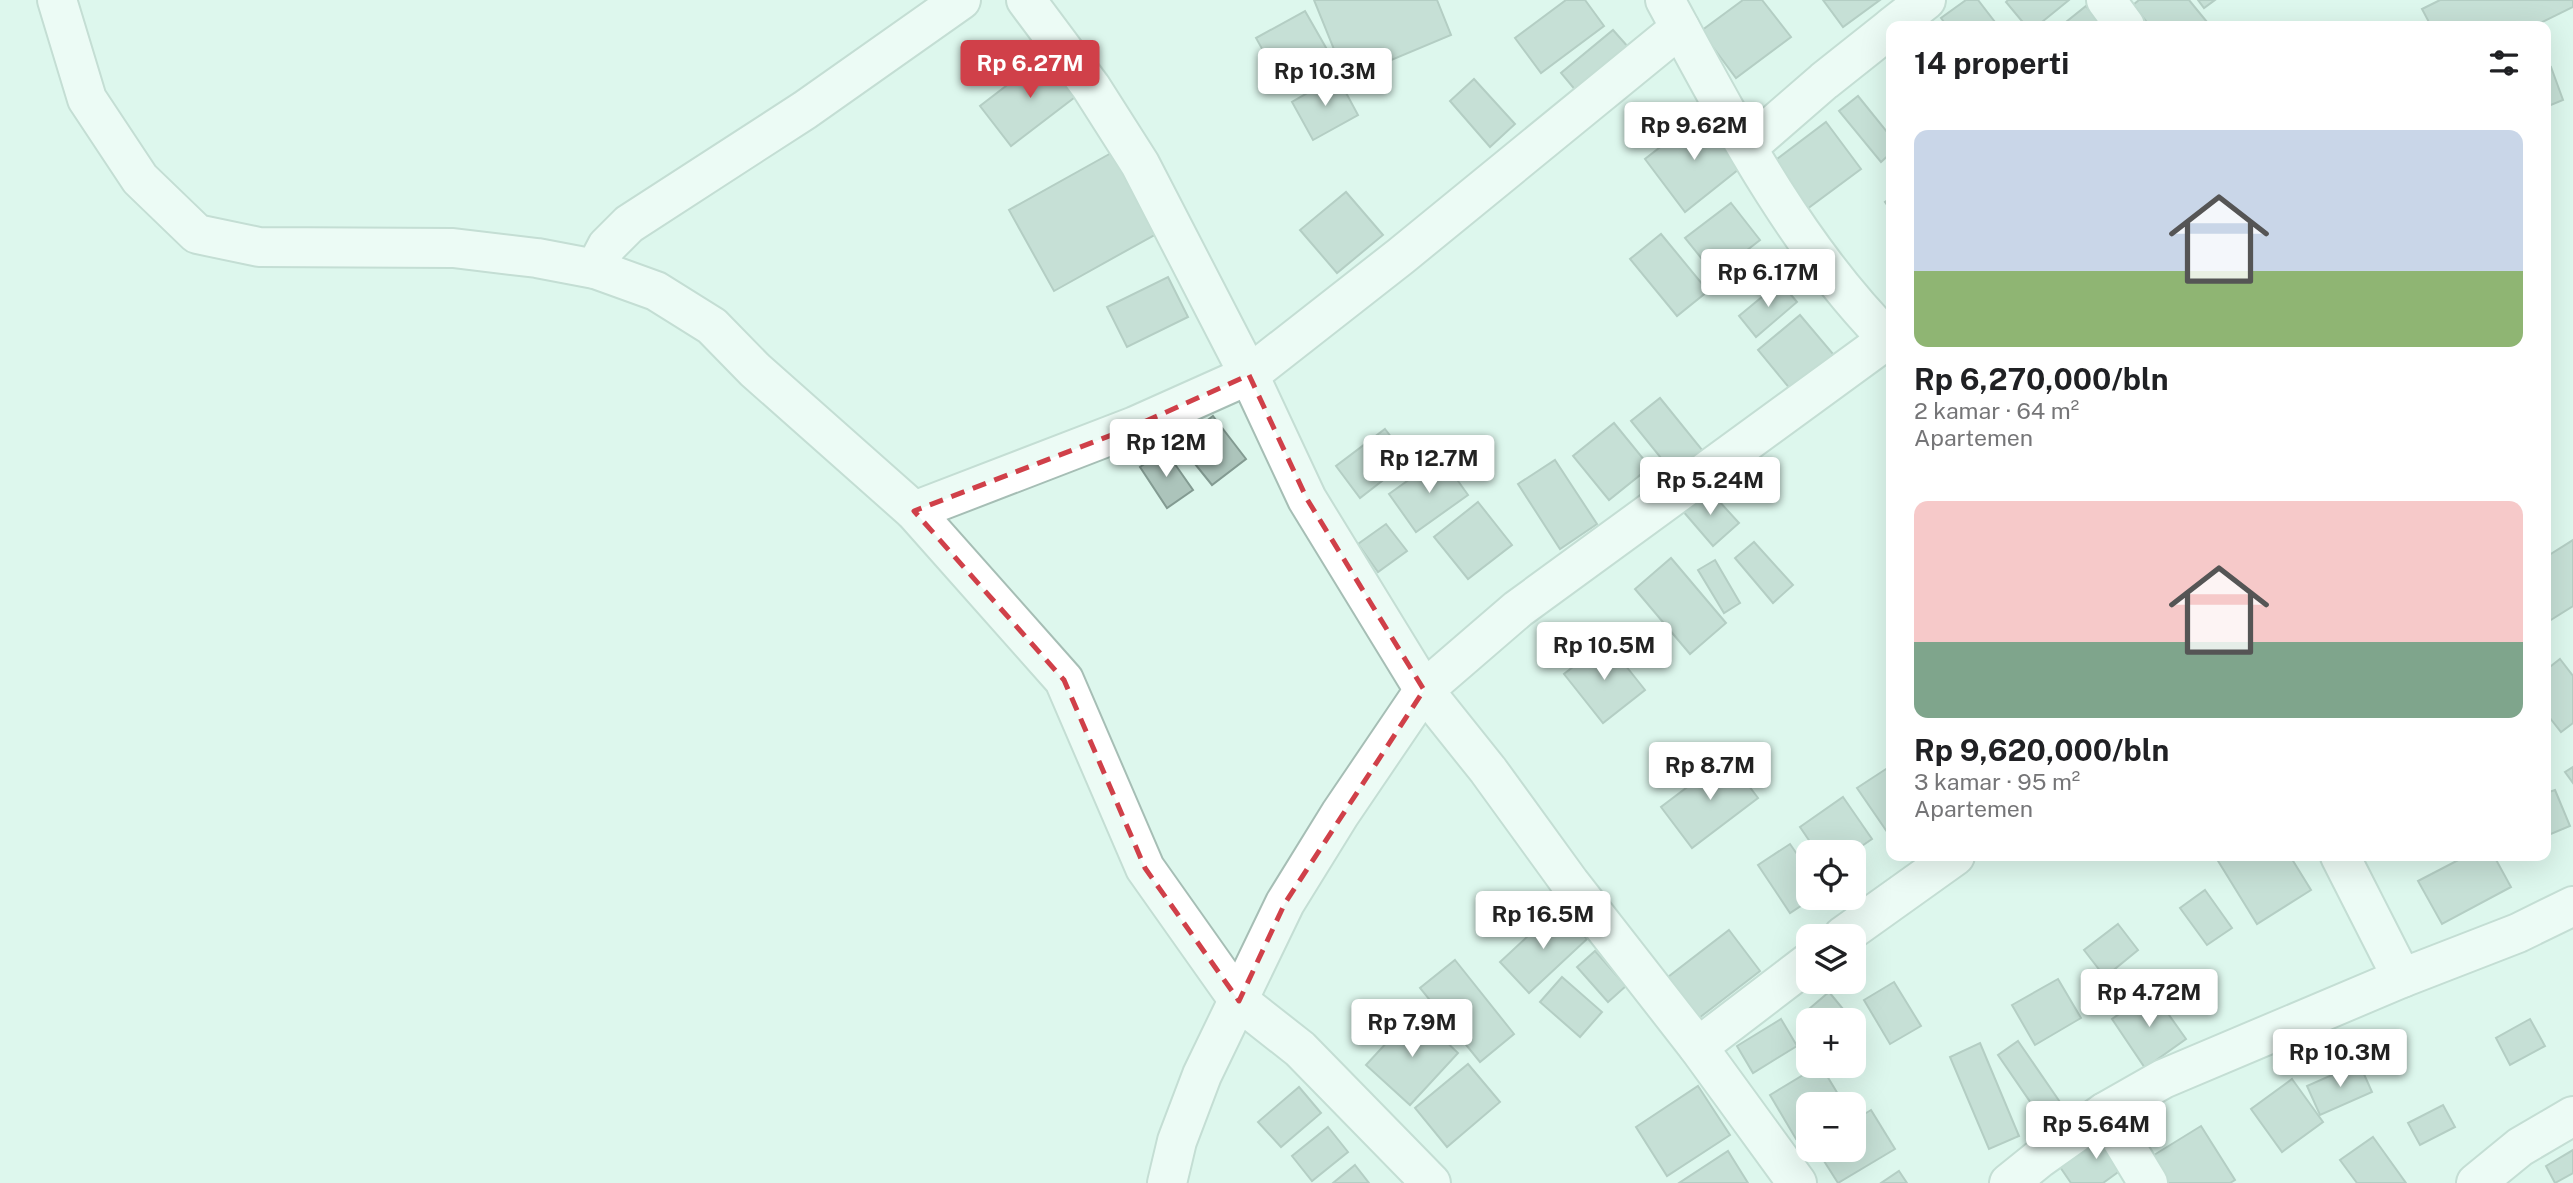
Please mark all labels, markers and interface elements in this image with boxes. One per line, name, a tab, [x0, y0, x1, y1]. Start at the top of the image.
pin: Rp 6.27M	[958, 41, 1102, 100]
icon: filters	[2485, 44, 2523, 82]
text: 14 properti	[1914, 45, 2069, 81]
pin: Rp 10.3M	[1253, 48, 1397, 108]
text: Rp 6.27M	[977, 49, 1083, 76]
text: Rp 10.3M	[1274, 57, 1376, 84]
pin: Rp 9.62M	[1622, 102, 1766, 162]
text: Rp 9.62M	[1640, 111, 1748, 138]
icon: home	[2156, 176, 2282, 302]
pin: Rp 6.17M	[1696, 250, 1840, 309]
text: Rp 6.17M	[1717, 258, 1819, 285]
text: Rp 6,270,000/bln	[1914, 361, 2169, 397]
text: 2 kamar · 64 m²	[1914, 397, 2079, 424]
pin: Rp 12M	[1109, 420, 1223, 479]
text: Apartemen	[1914, 424, 2033, 451]
text: Rp 12M	[1126, 428, 1206, 455]
pin: Rp 12.7M	[1357, 435, 1501, 495]
text: Rp 12.7M	[1379, 444, 1479, 471]
pin: Rp 5.24M	[1638, 458, 1782, 517]
text: Rp 5.24M	[1656, 466, 1764, 493]
icon: home	[2156, 547, 2282, 673]
pin: Rp 10.5M	[1532, 622, 1676, 682]
text: Rp 10.5M	[1553, 631, 1655, 658]
text: Rp 9,620,000/bln	[1914, 732, 2169, 768]
pin: Rp 8.7M	[1645, 742, 1775, 802]
text: Rp 8.7M	[1665, 751, 1755, 778]
text: 3 kamar · 95 m²	[1914, 768, 2080, 795]
text: Apartemen	[1914, 795, 2033, 822]
map controls	[1796, 840, 1866, 1162]
button: locate	[1796, 840, 1866, 910]
pin: Rp 16.5M	[1471, 892, 1615, 951]
text: Rp 16.5M	[1492, 900, 1594, 927]
button: layers	[1796, 924, 1866, 994]
pin: Rp 4.72M	[2077, 970, 2221, 1029]
text: Rp 4.72M	[2097, 978, 2201, 1005]
pin: Rp 7.9M	[1347, 1000, 1477, 1059]
text: Rp 7.9M	[1367, 1008, 1457, 1035]
button: +	[1796, 1008, 1866, 1078]
pin: Rp 10.3M	[2268, 1030, 2412, 1089]
text: Rp 10.3M	[2289, 1038, 2391, 1065]
button: −	[1796, 1092, 1866, 1162]
pin: Rp 5.64M	[2024, 1102, 2168, 1161]
text: Rp 5.64M	[2042, 1110, 2150, 1137]

